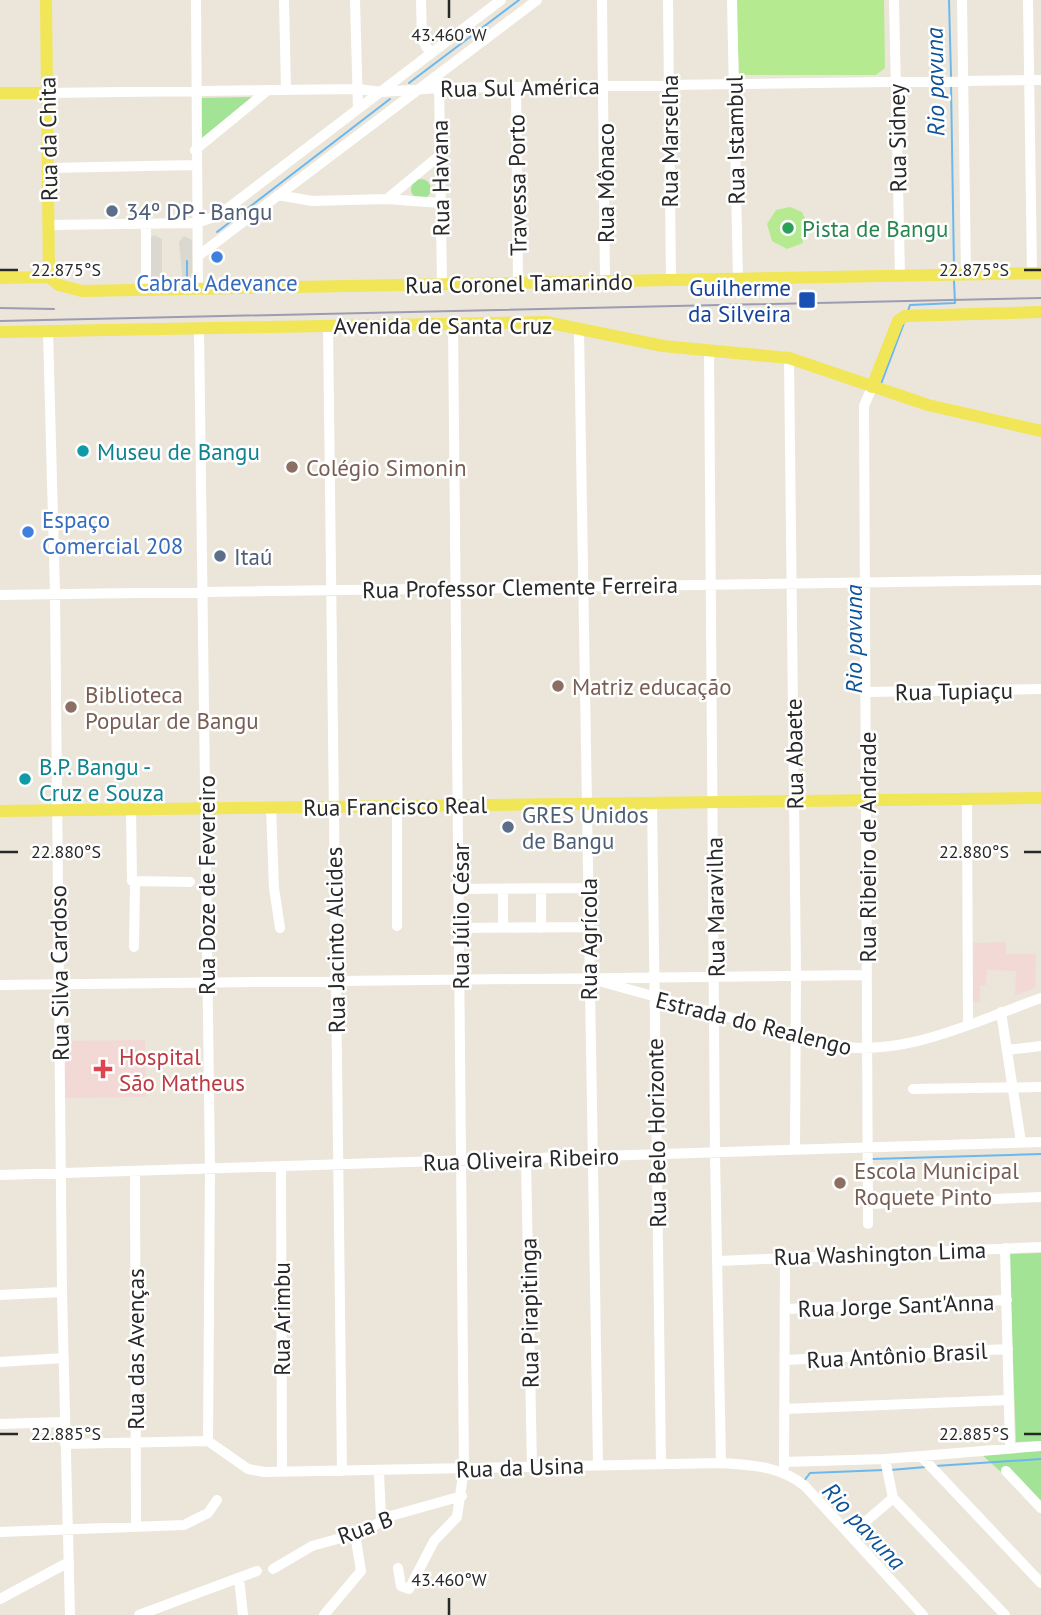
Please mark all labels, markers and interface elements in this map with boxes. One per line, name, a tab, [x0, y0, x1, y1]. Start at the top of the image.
text: 43.460°W	[411, 23, 487, 46]
water label: Rio pavuna	[919, 27, 951, 137]
street label: Rua Sul América	[440, 71, 600, 103]
street label: Rua Marselha	[655, 75, 684, 207]
street label: Rua Istambul	[719, 75, 751, 205]
street label: Rua da Chita	[32, 77, 64, 201]
street label: Rua Sidney	[882, 83, 912, 193]
street label: Travessa Porto	[501, 114, 533, 256]
street label: Rua Havana	[424, 119, 456, 237]
street label: Rua Mônaco	[591, 123, 620, 243]
place label: 34º DP - Bangu	[126, 197, 272, 226]
marker: 34º DP - Bangu	[104, 203, 120, 219]
place label: Pista de Bangu	[802, 214, 948, 243]
marker: Pista de Bangu	[780, 220, 796, 236]
marker: Cabral Adevance	[209, 249, 225, 265]
text: 22.875°S	[31, 258, 101, 281]
text: 22.875°S	[939, 258, 1009, 281]
street label: Rua Coronel Tamarindo	[405, 267, 633, 299]
place label: Cabral Adevance	[136, 268, 298, 297]
place label: Guilherme da Silveira	[688, 273, 791, 328]
marker: Guilherme da Silveira	[797, 290, 817, 310]
street label: Avenida de Santa Cruz	[334, 311, 552, 340]
place label: Museu de Bangu	[97, 437, 260, 466]
marker: Museu de Bangu	[75, 443, 91, 459]
place label: Colégio Simonin	[306, 453, 467, 482]
marker: Colégio Simonin	[284, 459, 300, 475]
place label: Espaço Comercial 208	[42, 505, 183, 560]
marker: Espaço Comercial 208	[20, 524, 36, 540]
place label: Itaú	[234, 542, 272, 571]
marker: Itaú	[212, 548, 228, 564]
street label: Rua Professor Clemente Ferreira	[362, 570, 678, 604]
water label: Rio pavuna	[838, 584, 869, 693]
place label: Matriz educação	[572, 672, 731, 701]
street label: Rua Tupiaçu	[895, 675, 1013, 707]
marker: Matriz educação	[550, 678, 566, 694]
place label: Biblioteca Popular de Bangu	[85, 680, 259, 735]
street label: Rua Abaete	[779, 698, 809, 810]
marker: Biblioteca Popular de Bangu	[63, 699, 79, 715]
street label: Rua Ribeiro de Andrade	[853, 732, 882, 962]
place label: B.P. Bangu - Cruz e Souza	[39, 752, 164, 807]
marker: B.P. Bangu - Cruz e Souza	[17, 771, 33, 787]
street label: Rua Doze de Fevereiro	[192, 775, 221, 995]
street label: Rua Francisco Real	[303, 790, 488, 822]
place label: GRES Unidos de Bangu	[522, 800, 649, 855]
marker: GRES Unidos de Bangu	[500, 819, 516, 835]
street label: Rua Maravilha	[699, 837, 731, 977]
text: 22.880°S	[31, 840, 101, 863]
text: 22.880°S	[939, 840, 1009, 863]
street label: Rua Júlio César	[446, 842, 475, 989]
street label: Rua Jacinto Alcides	[319, 847, 351, 1033]
street label: Rua Agrícola	[574, 878, 603, 1000]
street label: Rua Silva Cardoso	[43, 885, 75, 1061]
street label: Estrada do Realengo	[653, 985, 855, 1061]
street label: Rua Belo Horizonte	[640, 1038, 672, 1228]
place label: Hospital São Matheus	[119, 1042, 245, 1097]
marker: Hospital São Matheus	[93, 1059, 113, 1079]
street label: Rua Oliveira Ribeiro	[422, 1141, 620, 1177]
place label: Escola Municipal Roquete Pinto	[854, 1156, 1019, 1211]
marker: Escola Municipal Roquete Pinto	[832, 1175, 848, 1191]
street label: Rua Washington Lima	[773, 1235, 987, 1271]
street label: Rua Pirapitinga	[513, 1237, 545, 1389]
street label: Rua Arimbu	[267, 1262, 296, 1376]
street label: Rua das Avenças	[121, 1268, 150, 1430]
street label: Rua Jorge Sant'Anna	[797, 1287, 995, 1323]
street label: Rua Antônio Brasil	[806, 1336, 988, 1374]
text: 22.885°S	[31, 1422, 101, 1445]
text: 22.885°S	[939, 1422, 1009, 1445]
street label: Rua da Usina	[455, 1450, 585, 1484]
water label: Rio pavuna	[816, 1476, 913, 1577]
street label: Rua B	[333, 1504, 397, 1550]
text: 43.460°W	[411, 1568, 487, 1591]

